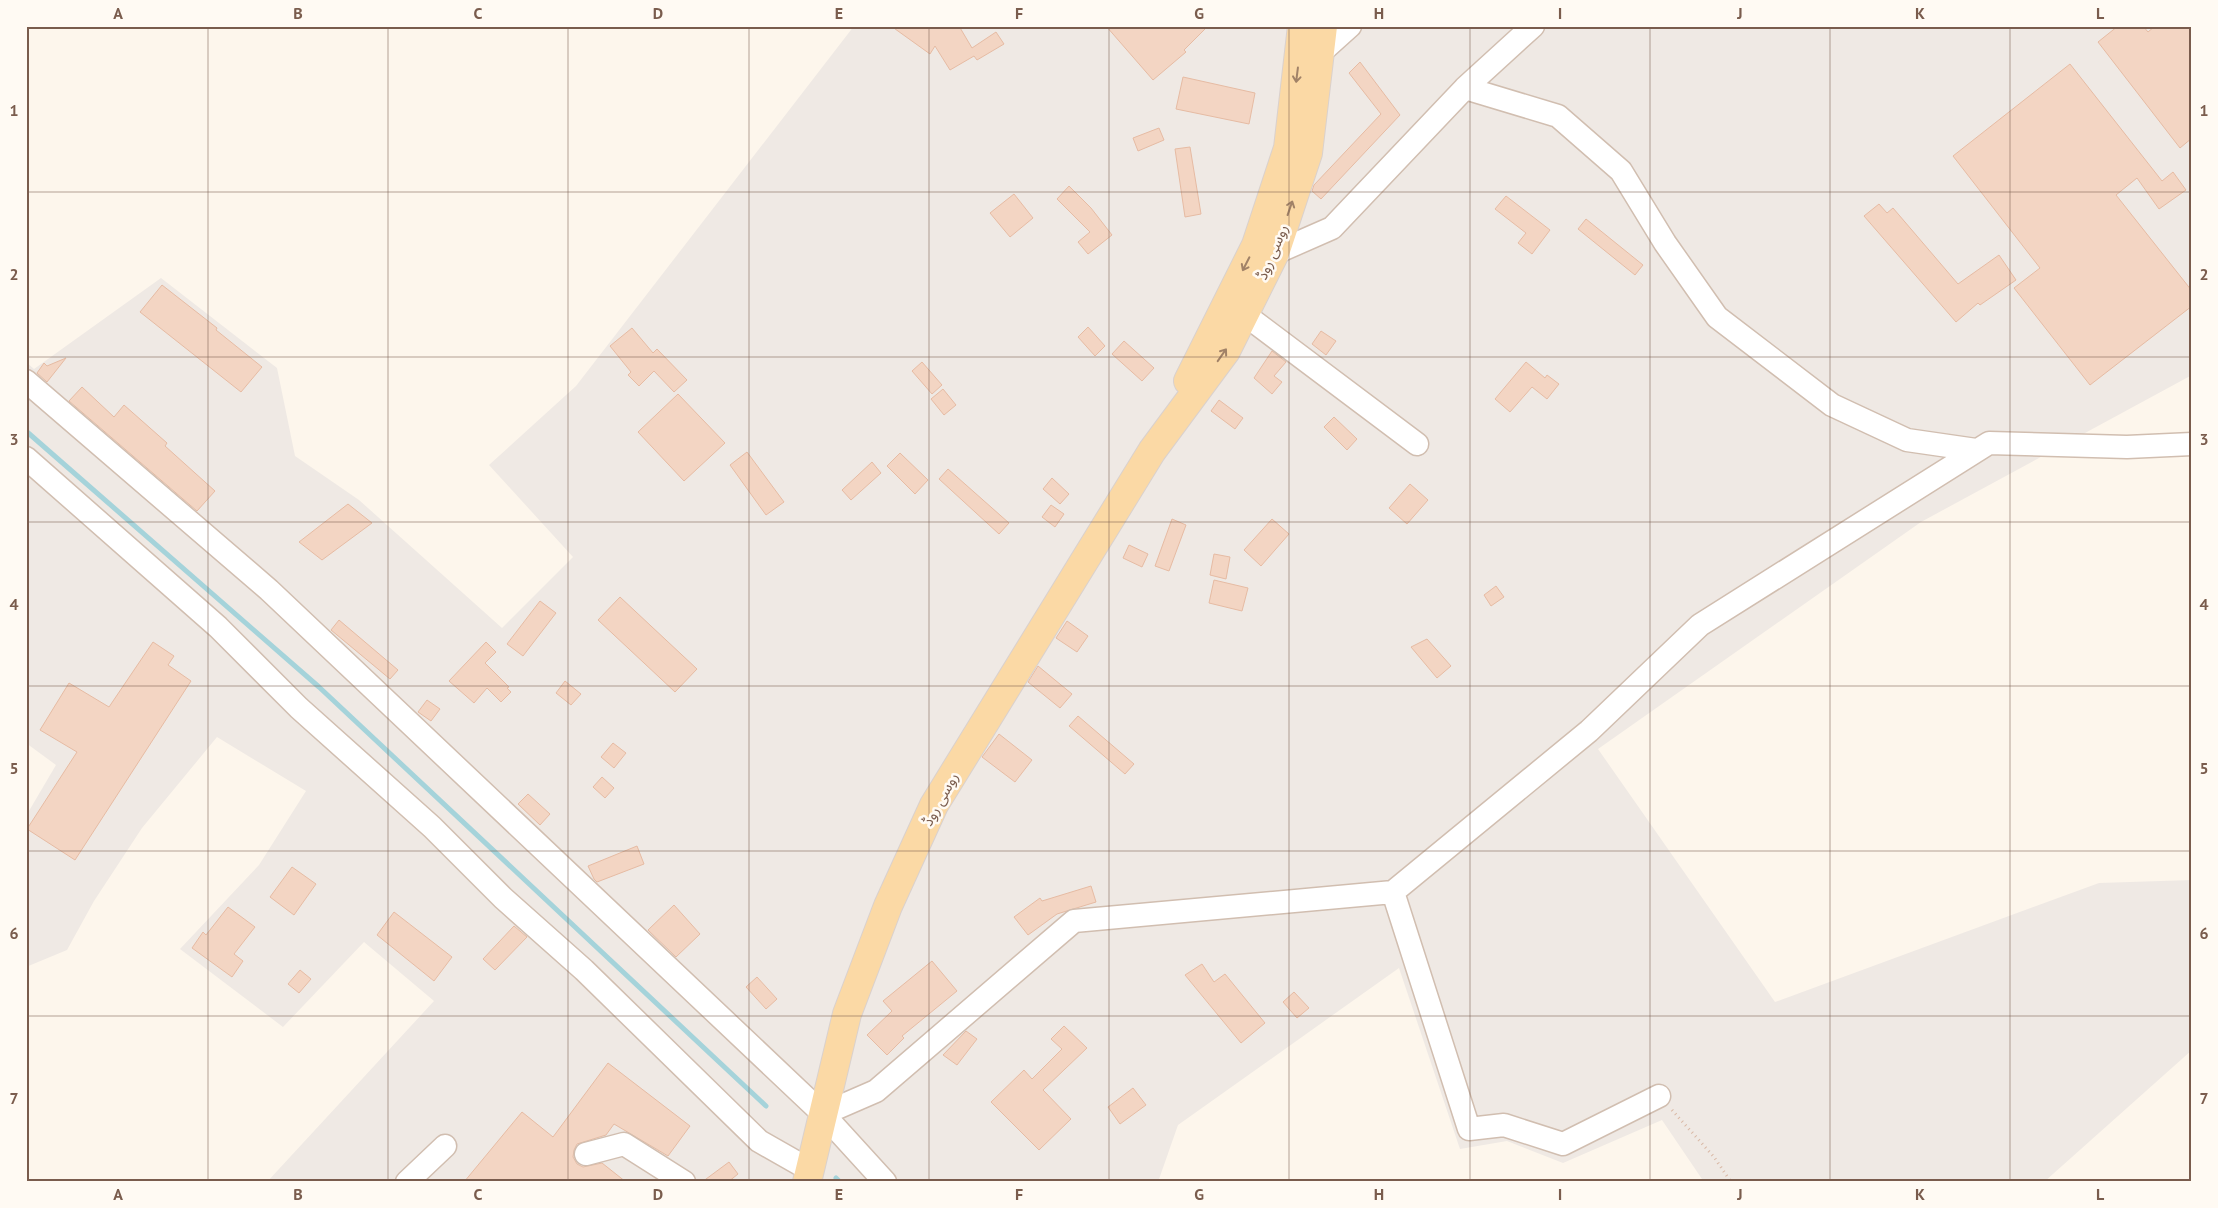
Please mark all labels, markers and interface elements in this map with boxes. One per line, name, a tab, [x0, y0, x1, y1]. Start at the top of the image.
text: A	[113, 3, 123, 23]
text: B	[293, 3, 303, 23]
text: C	[474, 3, 483, 23]
text: D	[653, 3, 663, 23]
text: E	[835, 3, 843, 23]
text: F	[1015, 3, 1023, 23]
text: G	[1194, 3, 1204, 23]
text: H	[1374, 3, 1384, 23]
text: I	[1558, 3, 1562, 23]
text: J	[1736, 3, 1743, 23]
text: K	[1915, 3, 1925, 23]
text: L	[2096, 3, 2105, 23]
one-way arrow	[1292, 66, 1302, 82]
text: 1	[9, 100, 19, 120]
text: 1	[2199, 100, 2209, 120]
one-way arrow	[1286, 201, 1295, 216]
street label: روسی روڈ	[1252, 221, 1292, 283]
one-way arrow	[1241, 256, 1250, 271]
text: 2	[9, 264, 19, 284]
text: 2	[2199, 264, 2209, 284]
one-way arrow	[1217, 348, 1227, 362]
text: 3	[9, 429, 19, 449]
text: 3	[2199, 429, 2209, 449]
text: 4	[9, 594, 19, 614]
text: 4	[2199, 594, 2209, 614]
text: 5	[9, 758, 19, 778]
text: 5	[2199, 758, 2209, 778]
street label: روسی روڈ	[918, 769, 962, 829]
text: 6	[9, 923, 19, 943]
text: 6	[2199, 923, 2209, 943]
text: 7	[9, 1088, 19, 1108]
text: 7	[2199, 1088, 2209, 1108]
text: A	[113, 1184, 123, 1204]
text: B	[293, 1184, 303, 1204]
text: C	[474, 1184, 483, 1204]
text: D	[653, 1184, 663, 1204]
text: E	[835, 1184, 843, 1204]
text: F	[1015, 1184, 1023, 1204]
text: G	[1194, 1184, 1204, 1204]
text: H	[1374, 1184, 1384, 1204]
text: I	[1558, 1184, 1562, 1204]
text: J	[1736, 1184, 1743, 1204]
text: K	[1915, 1184, 1925, 1204]
text: L	[2096, 1184, 2105, 1204]

